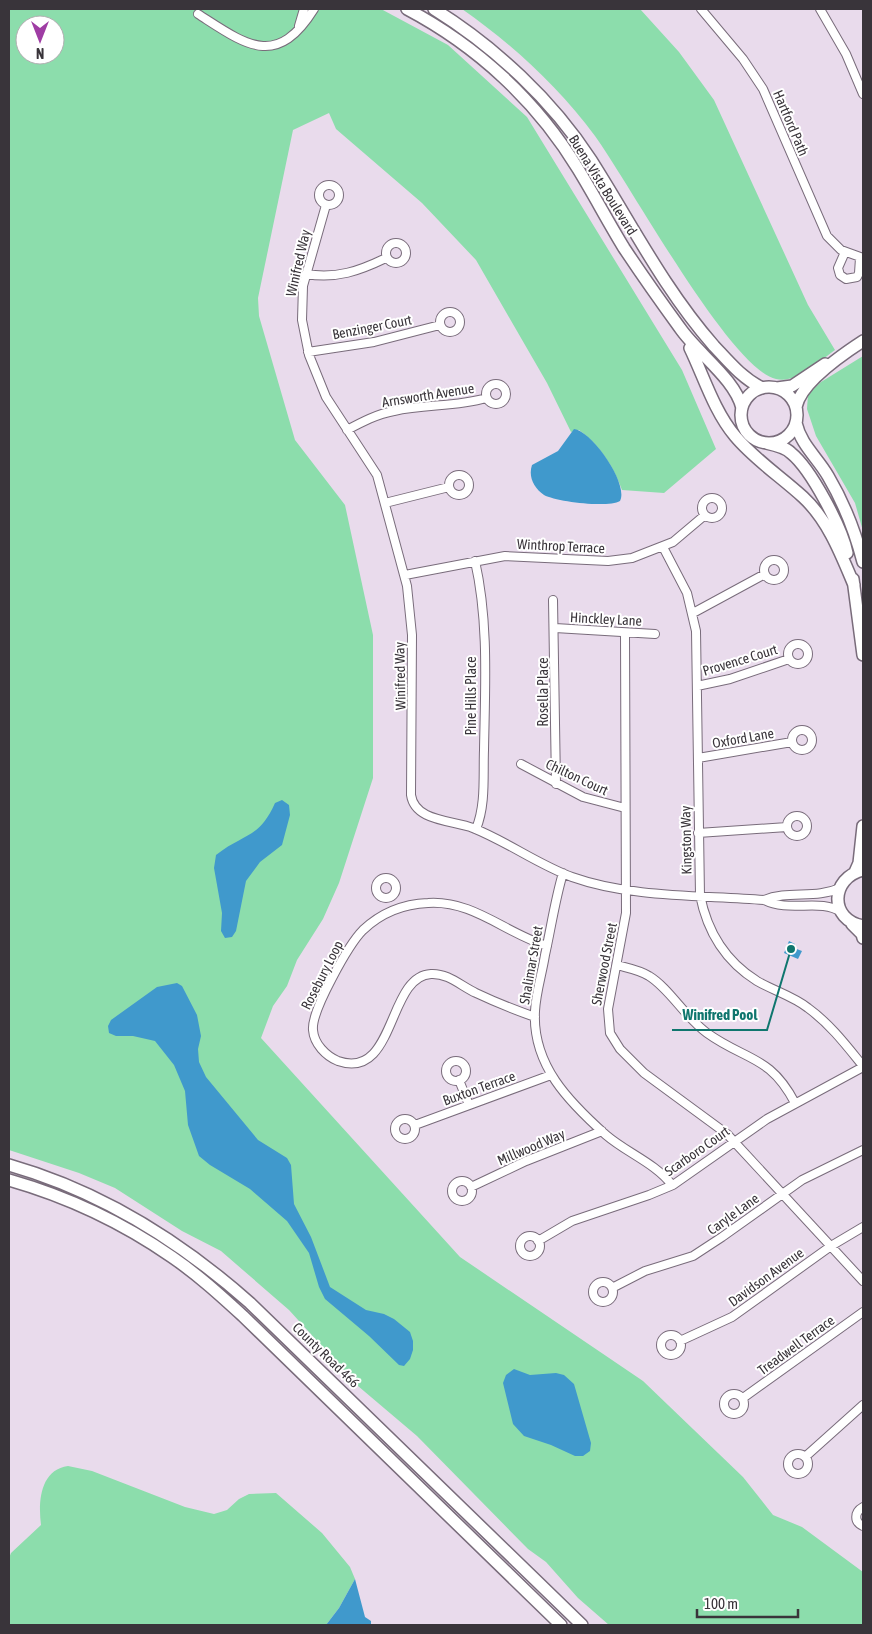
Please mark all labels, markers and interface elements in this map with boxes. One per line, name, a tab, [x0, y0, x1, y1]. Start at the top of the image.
north arrow	[15, 15, 65, 65]
text: N	[36, 45, 44, 61]
street label: Hartford Path	[770, 88, 812, 158]
street label: Buena Vista Boulevard	[566, 132, 640, 238]
street label: Winifred Way	[283, 228, 314, 298]
street label: Benzinger Court	[331, 311, 413, 343]
street label: Arnsworth Avenue	[381, 380, 475, 410]
street label: Winthrop Terrace	[517, 536, 605, 556]
street label: Hinckley Lane	[570, 609, 642, 629]
street label: Provence Court	[701, 641, 779, 679]
street label: Winifred Way	[391, 642, 409, 710]
street label: Pine Hills Place	[463, 656, 479, 736]
street label: Rosella Place	[535, 657, 551, 727]
street label: Oxford Lane	[711, 725, 775, 751]
street label: Chilton Court	[543, 756, 611, 798]
street label: Kingston Way	[677, 805, 695, 875]
street label: Sherwood Street	[588, 921, 620, 1007]
street label: Shalimar Street	[516, 924, 546, 1006]
street label: Rosebury Loop	[298, 937, 346, 1012]
callout: Winifred Pool	[672, 1000, 767, 1030]
text: Winifred Pool	[682, 1006, 758, 1023]
street label: Buxton Terrace	[441, 1067, 517, 1109]
street label: Scarboro Court	[662, 1123, 732, 1179]
street label: Millwood Way	[495, 1126, 567, 1168]
street label: Caryle Lane	[704, 1190, 762, 1238]
street label: Davidson Avenue	[725, 1244, 807, 1310]
street label: Treadwell Terrace	[755, 1312, 837, 1378]
street label: County Road 466	[289, 1319, 363, 1391]
scale bar	[697, 1586, 798, 1618]
text: 100 m	[704, 1595, 738, 1612]

